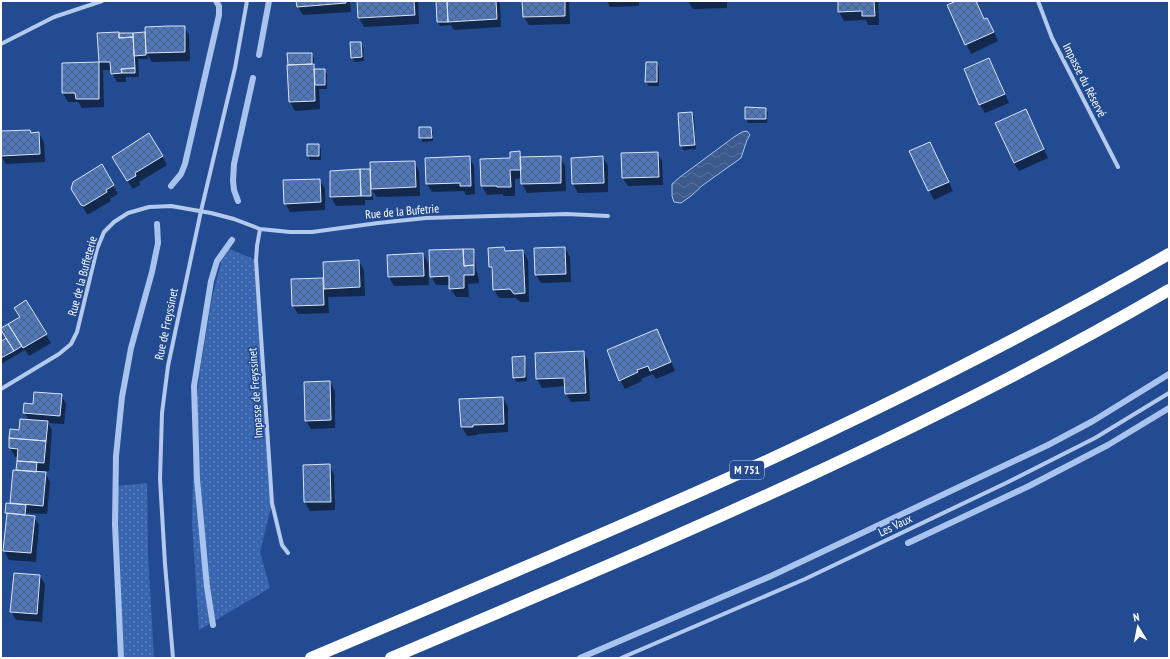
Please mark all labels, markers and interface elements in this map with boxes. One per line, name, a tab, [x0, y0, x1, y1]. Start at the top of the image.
street label: Impasse du Réservé	[1060, 40, 1110, 120]
street label: Rue de la Bufetrie	[364, 200, 440, 222]
street label: Rue de la Buffeterie	[64, 234, 100, 318]
street label: Rue de Freyssinet	[151, 286, 181, 361]
street label: Impasse de Freyssinet	[244, 347, 266, 439]
road number: M 751	[730, 461, 764, 479]
street label: Les Vaux	[876, 511, 914, 539]
north arrow	[1118, 607, 1158, 647]
text: N	[1132, 610, 1140, 625]

